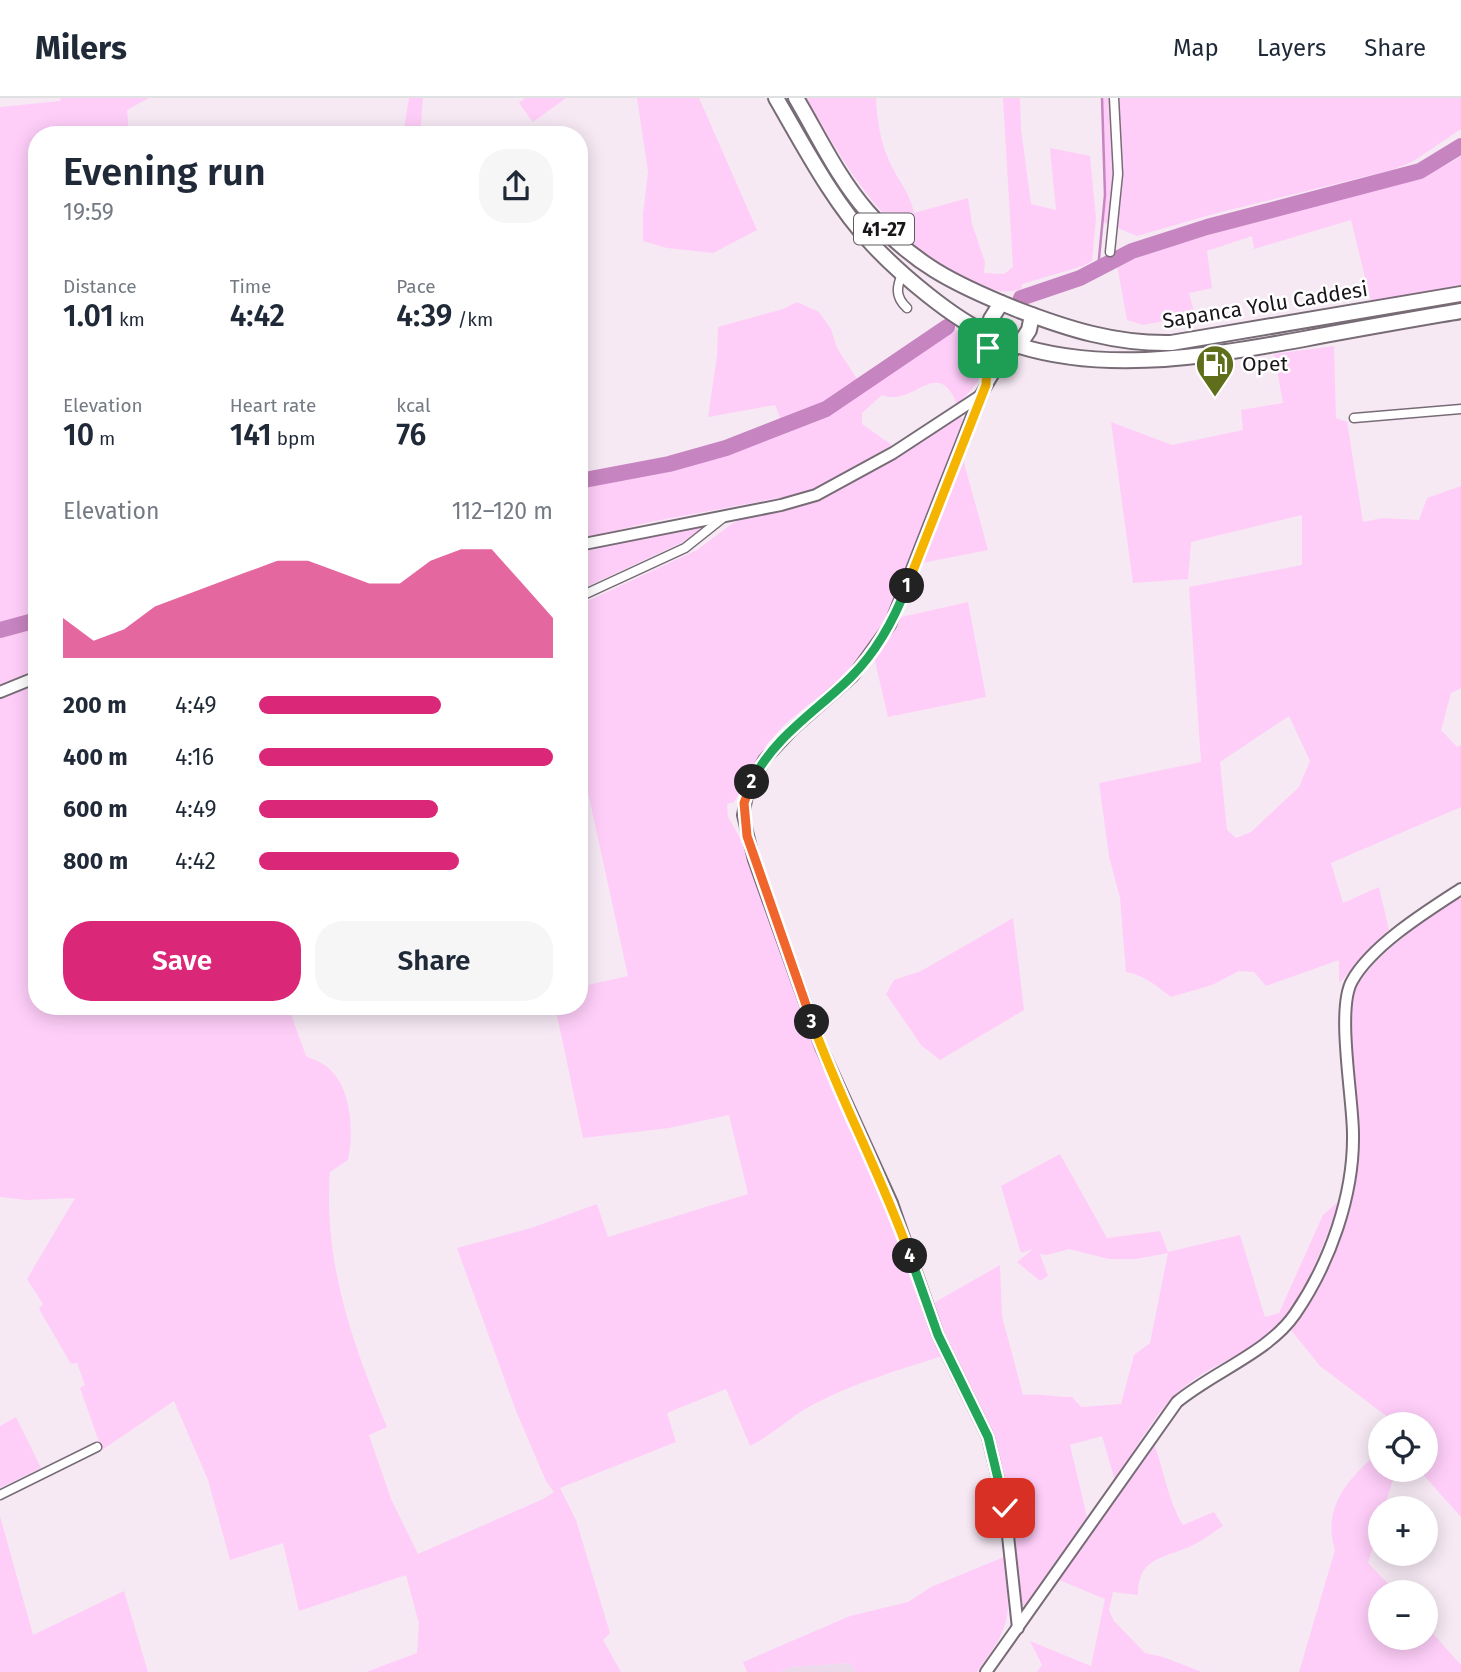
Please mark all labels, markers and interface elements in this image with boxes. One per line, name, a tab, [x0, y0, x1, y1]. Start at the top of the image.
text: Milers	[35, 28, 127, 68]
text: Map	[1173, 34, 1219, 62]
text: Layers	[1257, 34, 1326, 62]
text: Share	[1364, 34, 1426, 62]
text: Evening run	[63, 149, 266, 195]
button: share	[479, 149, 553, 223]
text: 19:59	[63, 198, 114, 226]
road number: 41-27	[854, 214, 914, 244]
text: Distance	[63, 275, 137, 298]
text: Time	[230, 275, 271, 298]
text: Pace	[396, 275, 436, 298]
street label: Sapanca Yolu Caddesi	[1161, 276, 1369, 334]
text: 1.01	[63, 298, 114, 334]
text: 4:42	[230, 298, 285, 334]
text: 4:39	[396, 298, 452, 334]
text: km	[114, 308, 145, 331]
text: /km	[452, 308, 493, 331]
pin	[958, 318, 1018, 378]
icon: arrive	[969, 329, 1007, 367]
fuel station icon: Opet	[1194, 343, 1236, 398]
place label: Opet	[1242, 351, 1288, 377]
text: Elevation	[63, 394, 143, 417]
text: Heart rate	[230, 394, 316, 417]
text: kcal	[396, 394, 431, 417]
text: 10	[63, 417, 94, 453]
text: 141	[230, 417, 272, 453]
text: 76	[396, 417, 426, 453]
text: m	[94, 427, 115, 450]
text: bpm	[272, 427, 316, 450]
text: Elevation	[63, 497, 159, 525]
text: 112–120 m	[452, 497, 553, 525]
pin: 1	[890, 568, 925, 603]
text: 1	[902, 574, 911, 597]
text: 200 m	[63, 691, 127, 719]
text: 4:49	[175, 691, 217, 719]
text: 400 m	[63, 743, 128, 771]
text: 4:16	[175, 743, 214, 771]
pin: 2	[734, 764, 770, 800]
text: 2	[747, 770, 756, 793]
text: 600 m	[63, 795, 128, 823]
text: 4:49	[175, 795, 217, 823]
text: 800 m	[63, 847, 128, 875]
text: 4:42	[175, 847, 216, 875]
button: Save	[63, 921, 301, 1001]
button: Share	[315, 921, 553, 1001]
pin: 3	[794, 1004, 830, 1040]
text: 3	[807, 1010, 816, 1033]
pin: 4	[892, 1238, 928, 1274]
text: 4	[904, 1244, 915, 1267]
map controls	[1368, 1412, 1438, 1650]
button: locate	[1368, 1412, 1438, 1482]
pin	[975, 1478, 1035, 1538]
icon: check	[986, 1489, 1024, 1527]
button: +	[1368, 1496, 1438, 1566]
button: −	[1368, 1580, 1438, 1650]

